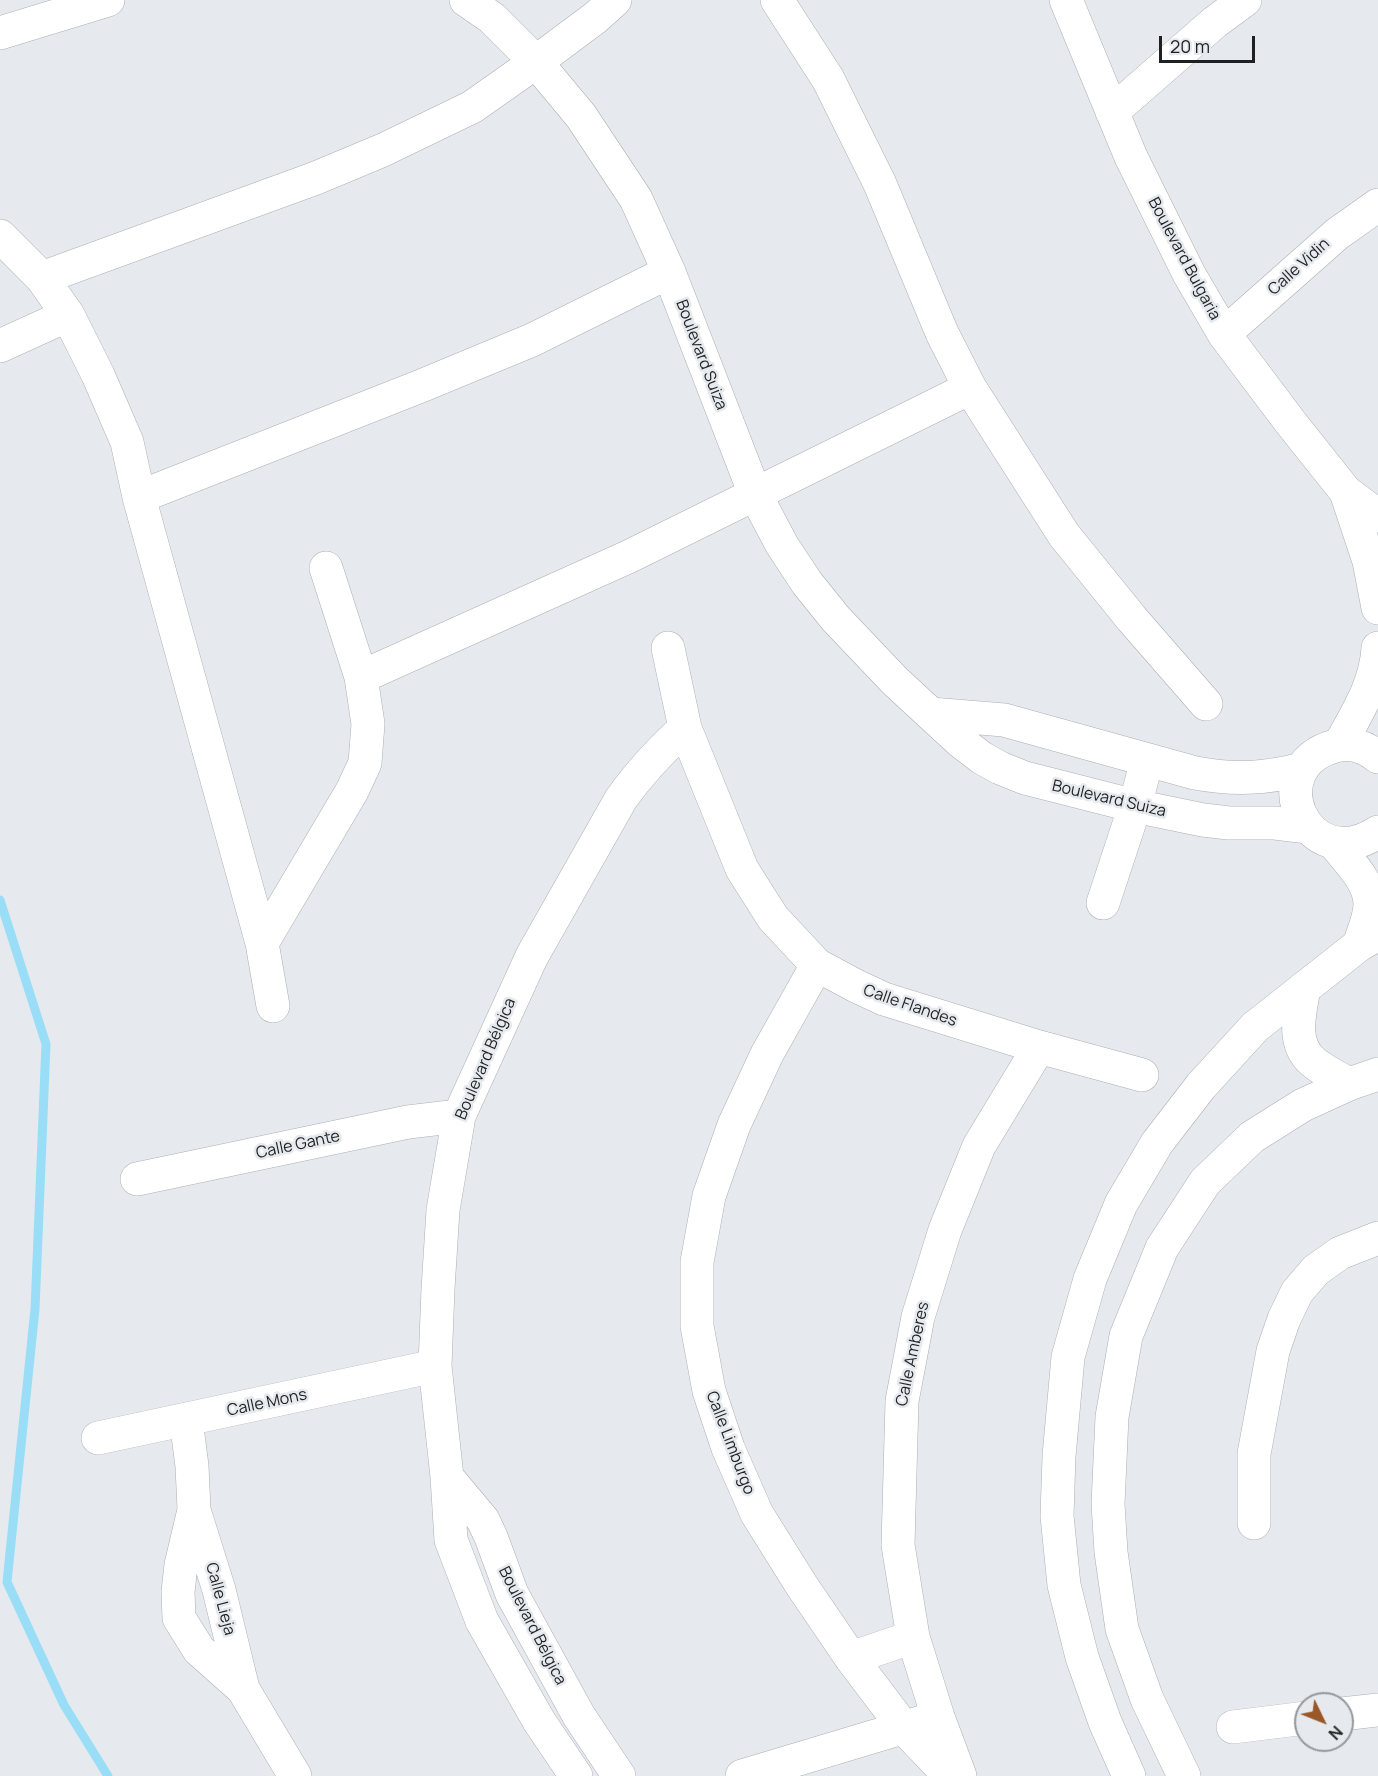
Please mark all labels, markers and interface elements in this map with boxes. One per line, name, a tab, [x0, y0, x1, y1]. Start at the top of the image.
scale bar	[1162, 24, 1258, 62]
text: 20 m	[1170, 34, 1210, 58]
street label: Boulevard Bulgaria	[1144, 194, 1224, 324]
street label: Calle Vidin	[1264, 234, 1334, 300]
street label: Boulevard Suiza	[671, 297, 731, 413]
street label: Boulevard Suiza	[1050, 777, 1168, 821]
street label: Calle Flandes	[861, 981, 959, 1031]
street label: Boulevard Bélgica	[452, 995, 520, 1123]
street label: Calle Gante	[254, 1127, 342, 1163]
street label: Calle Amberes	[893, 1300, 933, 1408]
street label: Calle Mons	[225, 1385, 309, 1421]
street label: Calle Limburgo	[701, 1389, 759, 1497]
street label: Calle Lieja	[201, 1561, 239, 1637]
street label: Boulevard Bélgica	[494, 1564, 570, 1688]
north arrow	[1294, 1692, 1354, 1752]
text: N	[1324, 1721, 1348, 1745]

